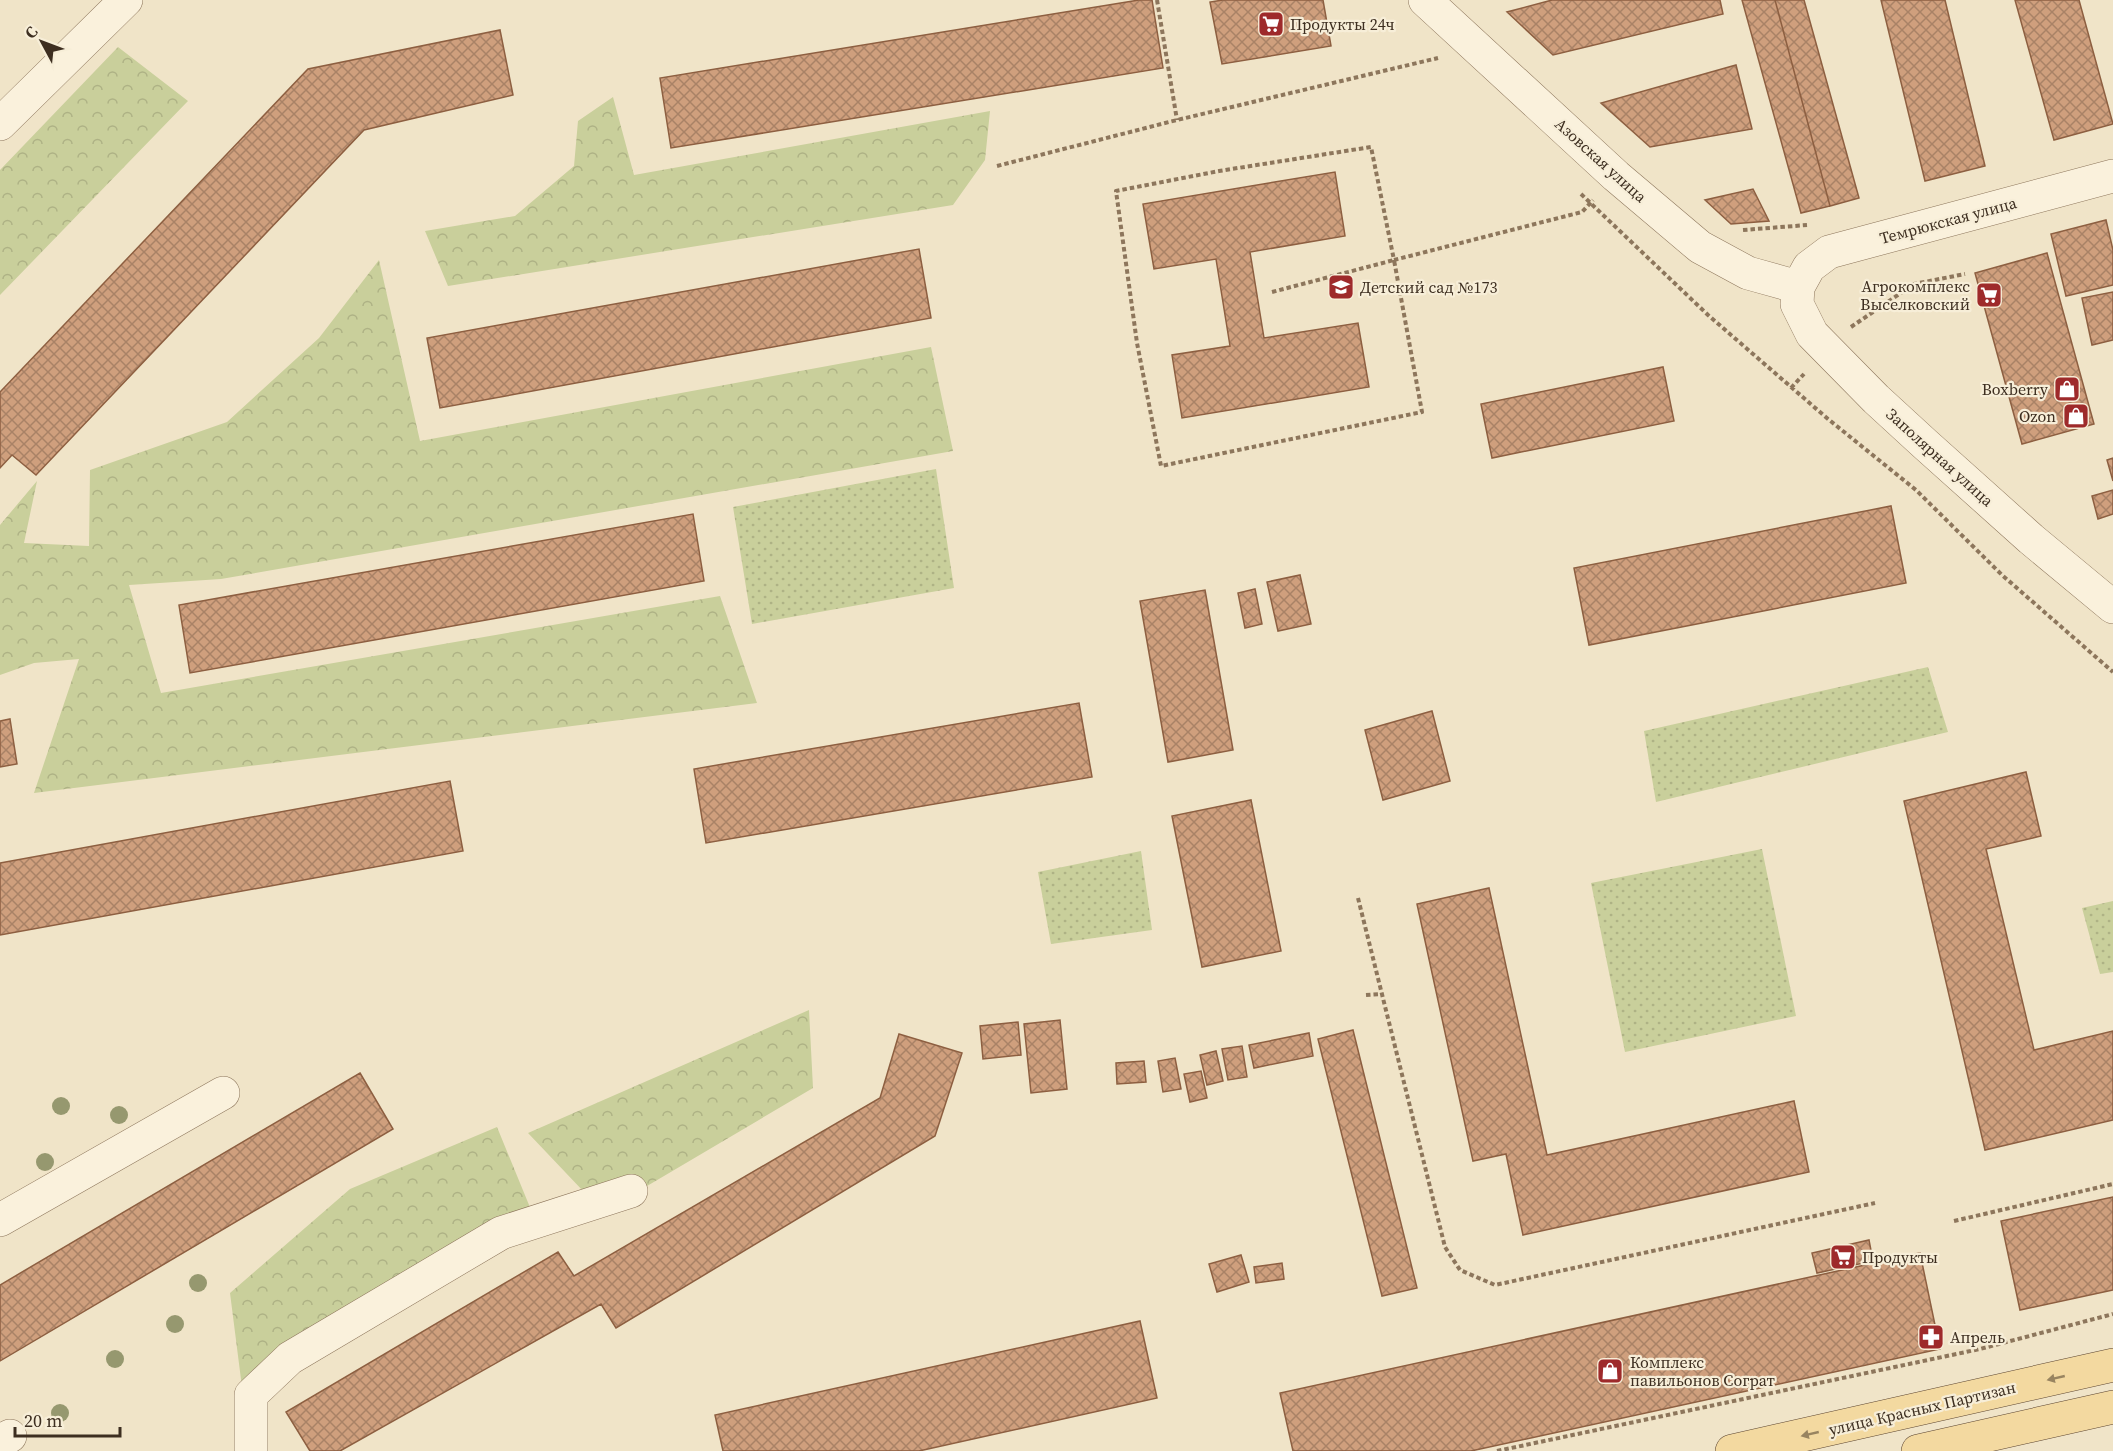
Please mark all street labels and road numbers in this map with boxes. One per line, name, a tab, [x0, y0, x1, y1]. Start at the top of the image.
street label: Азовская улица	[1550, 113, 1652, 208]
street label: Темрюкская улица	[1877, 191, 2020, 249]
street label: Заполярная улица	[1881, 403, 1999, 512]
street label: улица Красных Партизан	[1826, 1376, 2018, 1440]

